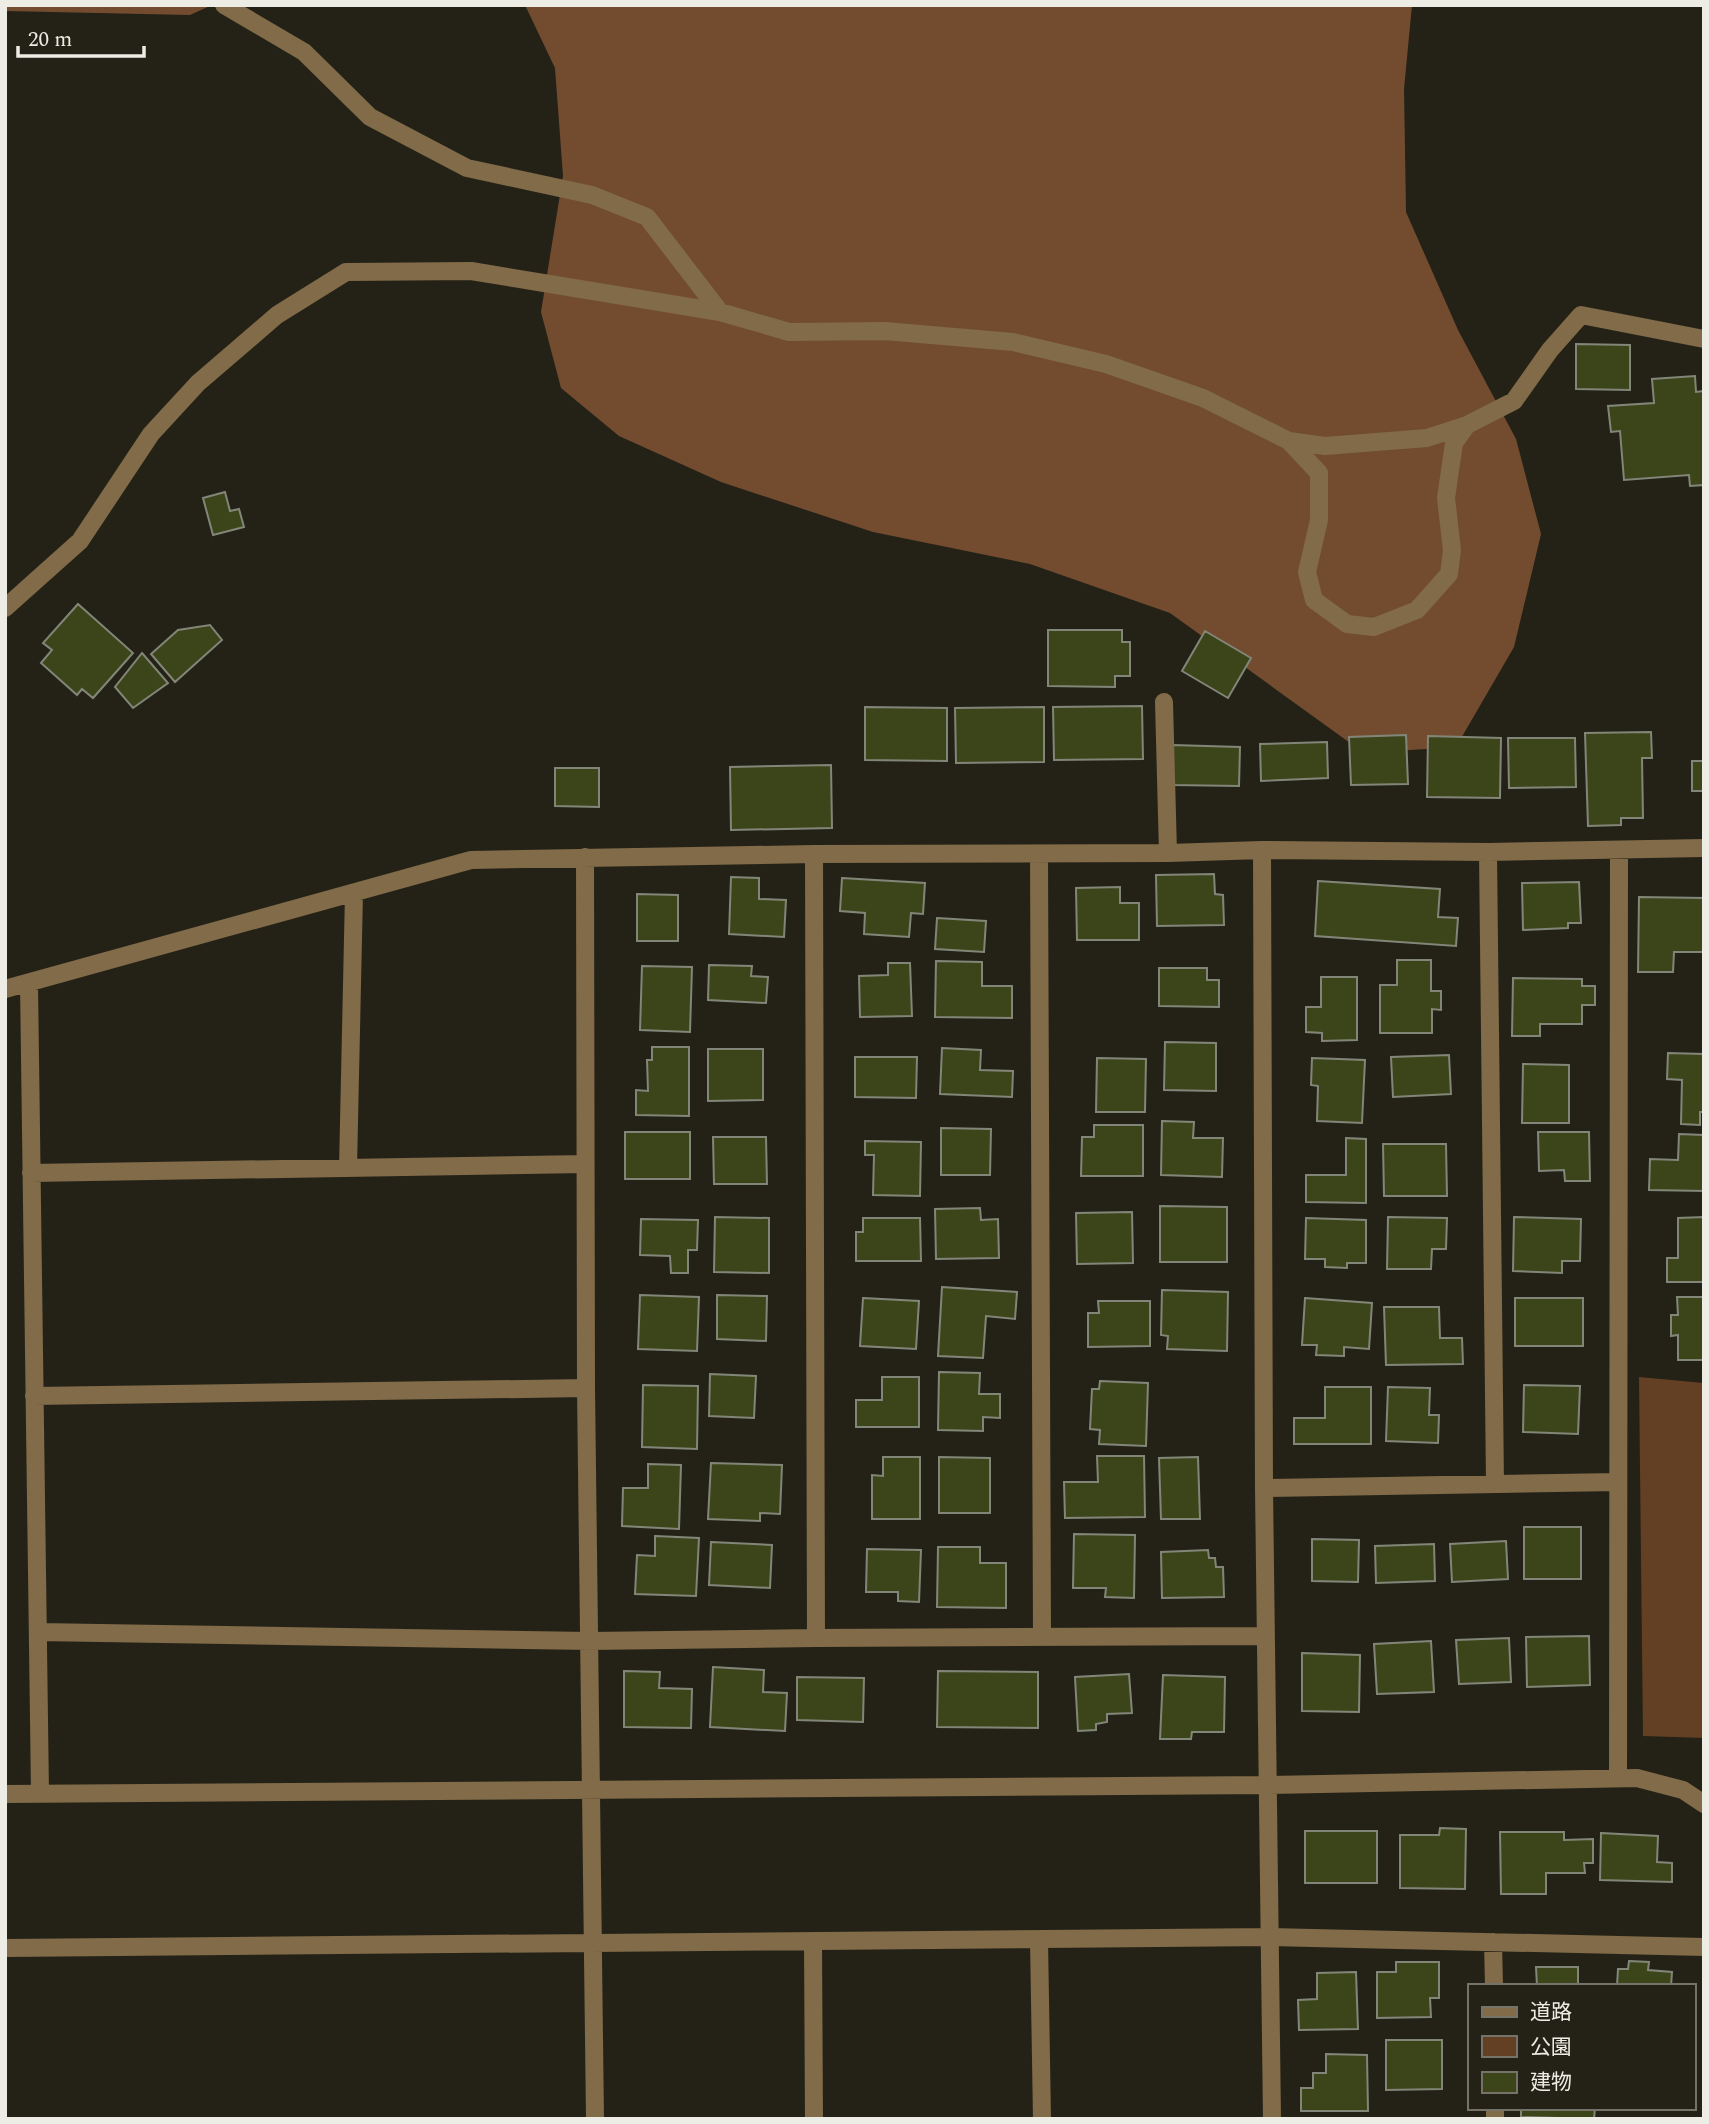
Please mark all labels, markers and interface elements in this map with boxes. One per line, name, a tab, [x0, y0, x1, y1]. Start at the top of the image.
scale bar	[18, 14, 144, 58]
text: 20 m	[28, 24, 72, 56]
legend	[1468, 1984, 1695, 2110]
text: 道路	[1530, 1997, 1572, 2029]
text: 公園	[1530, 2032, 1572, 2064]
text: 建物	[1530, 2067, 1572, 2099]

